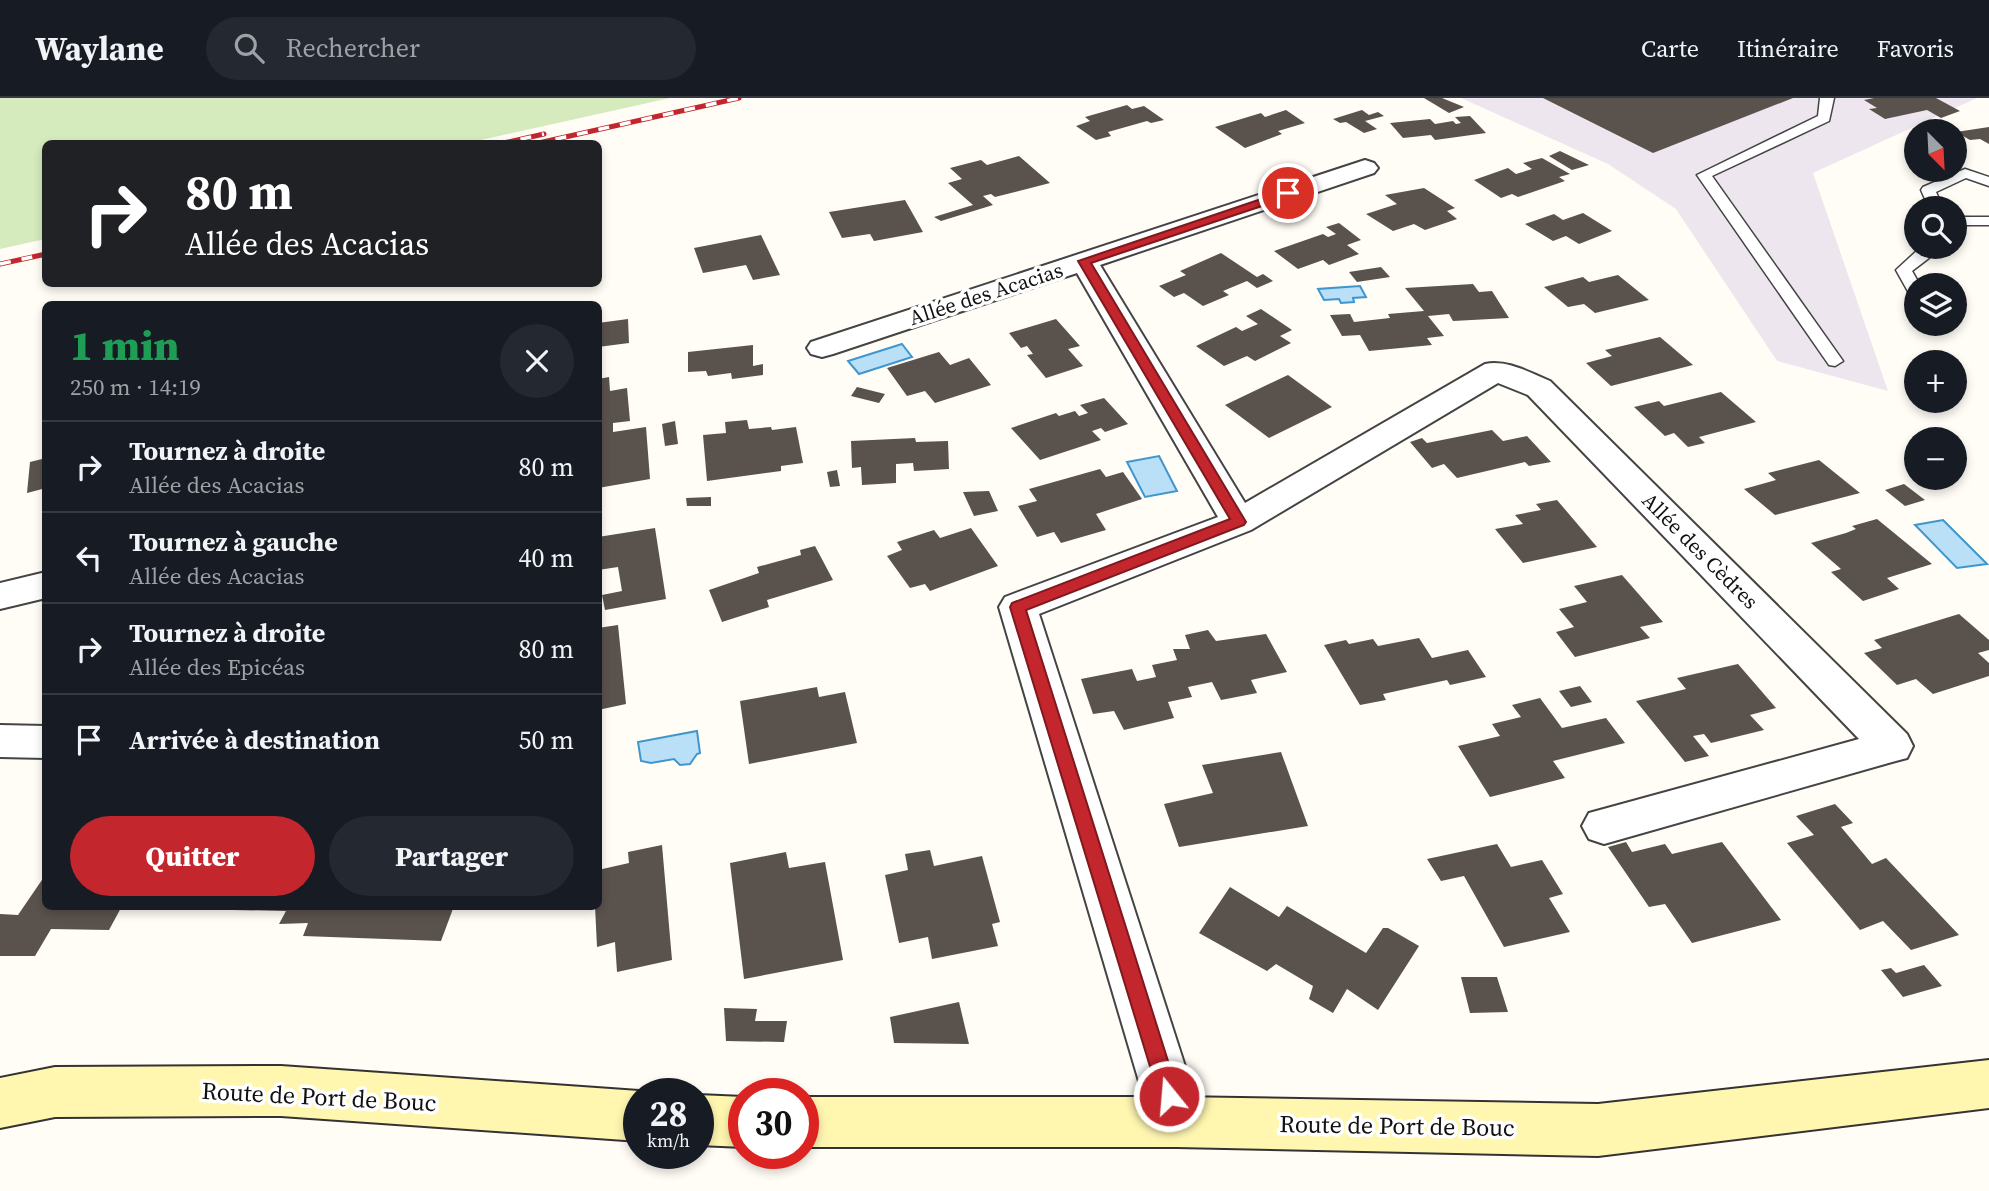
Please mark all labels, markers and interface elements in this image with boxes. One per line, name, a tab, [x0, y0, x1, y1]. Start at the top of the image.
search box	[206, 17, 696, 80]
text: Waylane	[35, 26, 164, 71]
icon: search	[230, 29, 268, 67]
text: Rechercher	[286, 30, 420, 66]
text: Carte	[1641, 32, 1699, 65]
text: Itinéraire	[1737, 32, 1839, 65]
text: Favoris	[1877, 32, 1954, 65]
north arrow	[1904, 119, 1967, 182]
map controls	[1904, 119, 1967, 490]
text: 80 m	[185, 158, 293, 225]
pin	[1258, 163, 1318, 223]
icon: right	[70, 168, 161, 259]
icon: arrive	[1269, 174, 1307, 212]
button: search	[1904, 196, 1967, 259]
text: Allée des Acacias	[185, 222, 429, 266]
street label: Allée des Acacias	[905, 255, 1066, 332]
button: layers	[1904, 273, 1967, 336]
text: 1 min	[70, 316, 180, 374]
button: close	[500, 324, 574, 398]
button: +	[1904, 350, 1967, 413]
text: 250 m · 14:19	[70, 371, 201, 403]
button: −	[1904, 427, 1967, 490]
text: Tournez à droite	[129, 433, 325, 469]
icon: right	[70, 448, 108, 486]
text: 80 m	[519, 449, 574, 485]
text: Allée des Acacias	[129, 469, 304, 501]
street label: Allée des Cèdres	[1636, 486, 1765, 615]
text: Tournez à gauche	[129, 524, 338, 560]
icon: left	[70, 539, 108, 577]
text: 40 m	[519, 540, 574, 576]
text: Allée des Acacias	[129, 560, 304, 592]
text: Tournez à droite	[129, 615, 325, 651]
icon: right	[70, 630, 108, 668]
text: 80 m	[519, 631, 574, 667]
text: Allée des Epicéas	[129, 651, 305, 683]
icon: arrive	[70, 721, 108, 759]
text: Arrivée à destination	[129, 722, 380, 758]
text: 50 m	[519, 722, 574, 758]
button: Quitter	[70, 816, 315, 896]
button: Partager	[329, 816, 574, 896]
position arrow	[1132, 1059, 1206, 1133]
street label: Route de Port de Bouc	[201, 1074, 437, 1119]
speed limit sign: 30	[728, 1078, 819, 1169]
text: 28	[650, 1090, 687, 1138]
street label: Route de Port de Bouc	[1279, 1107, 1515, 1144]
text: km/h	[647, 1128, 690, 1153]

